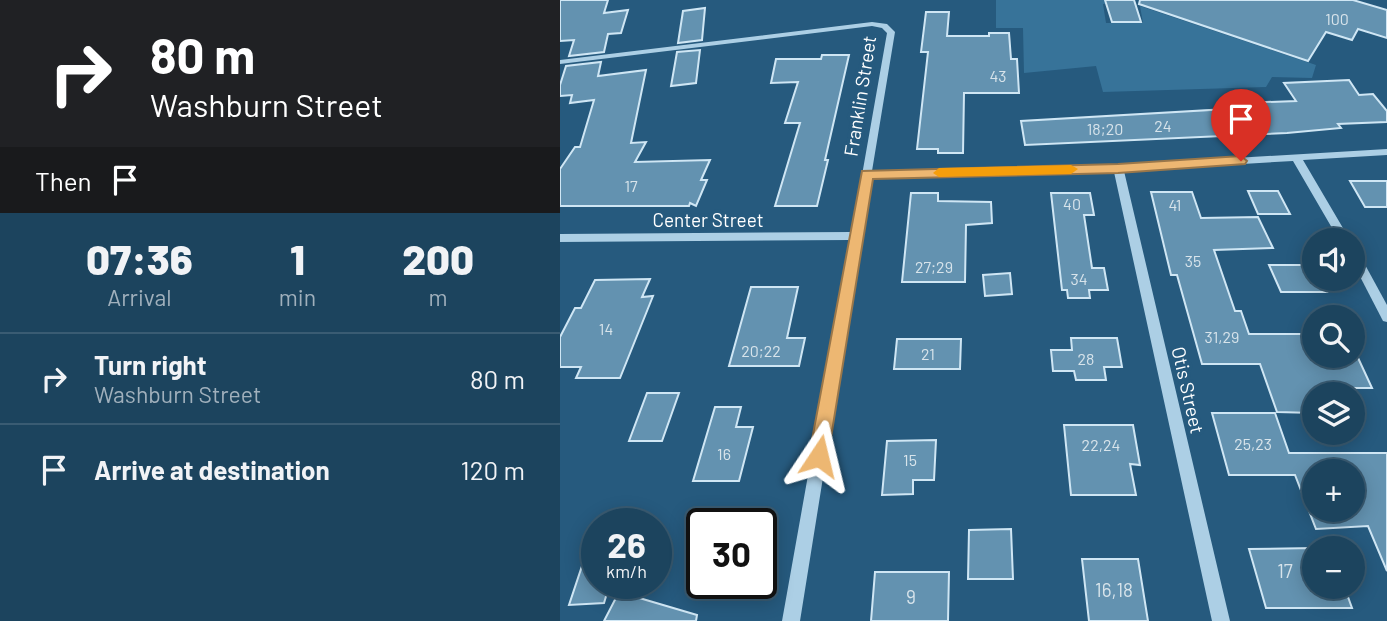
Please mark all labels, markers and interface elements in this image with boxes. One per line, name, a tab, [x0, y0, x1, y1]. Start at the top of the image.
house number: 100	[1325, 9, 1349, 28]
text: 80 m	[150, 25, 255, 84]
icon: right	[35, 28, 126, 119]
street label: Franklin Street	[839, 34, 880, 158]
house number: 43	[989, 66, 1007, 85]
text: Washburn Street	[150, 85, 383, 123]
pin	[1211, 89, 1271, 161]
icon: arrive	[1222, 100, 1260, 138]
house number: 24	[1154, 116, 1172, 135]
house number: 18;20	[1087, 119, 1123, 138]
icon: arrive	[106, 161, 144, 199]
text: Then	[35, 165, 92, 196]
house number: 17	[624, 176, 638, 195]
house number: 40	[1063, 194, 1081, 213]
house number: 41	[1169, 195, 1181, 214]
street label: Center Street	[652, 208, 764, 231]
map controls	[1302, 228, 1365, 599]
button: sound	[1302, 228, 1365, 291]
text: 07:36	[86, 233, 193, 283]
text: 1	[290, 233, 305, 283]
text: 200	[402, 233, 474, 283]
house number: 35	[1185, 251, 1201, 270]
house number: 27;29	[915, 257, 953, 276]
house number: 34	[1070, 269, 1088, 288]
text: Arrival	[107, 283, 172, 311]
text: min	[279, 283, 316, 311]
text: m	[429, 283, 448, 311]
button: search	[1302, 305, 1365, 368]
house number: 14	[599, 319, 613, 338]
house number: 31,29	[1205, 327, 1239, 346]
house number: 20;22	[741, 341, 781, 360]
house number: 21	[921, 344, 935, 363]
street label: Otis Street	[1167, 344, 1210, 436]
text: Turn right	[94, 349, 207, 380]
house number: 28	[1078, 349, 1094, 368]
icon: right	[35, 360, 73, 398]
text: 80 m	[470, 363, 525, 394]
text: Washburn Street	[94, 380, 261, 408]
button: layers	[1302, 382, 1365, 445]
position arrow	[782, 419, 856, 493]
house number: 25,23	[1234, 434, 1272, 453]
house number: 22,24	[1082, 435, 1120, 454]
house number: 16	[717, 444, 731, 463]
house number: 15	[903, 450, 917, 469]
icon: arrive	[35, 451, 73, 489]
text: Arrive at destination	[94, 454, 330, 485]
text: 120 m	[461, 454, 525, 485]
button: +	[1302, 459, 1365, 522]
speed limit sign: 30	[686, 508, 777, 599]
text: 26	[607, 523, 646, 565]
button: −	[1302, 536, 1365, 599]
house number: 17	[1277, 559, 1293, 582]
text: km/h	[606, 560, 647, 582]
house number: 16,18	[1095, 578, 1133, 601]
house number: 9	[906, 585, 916, 608]

